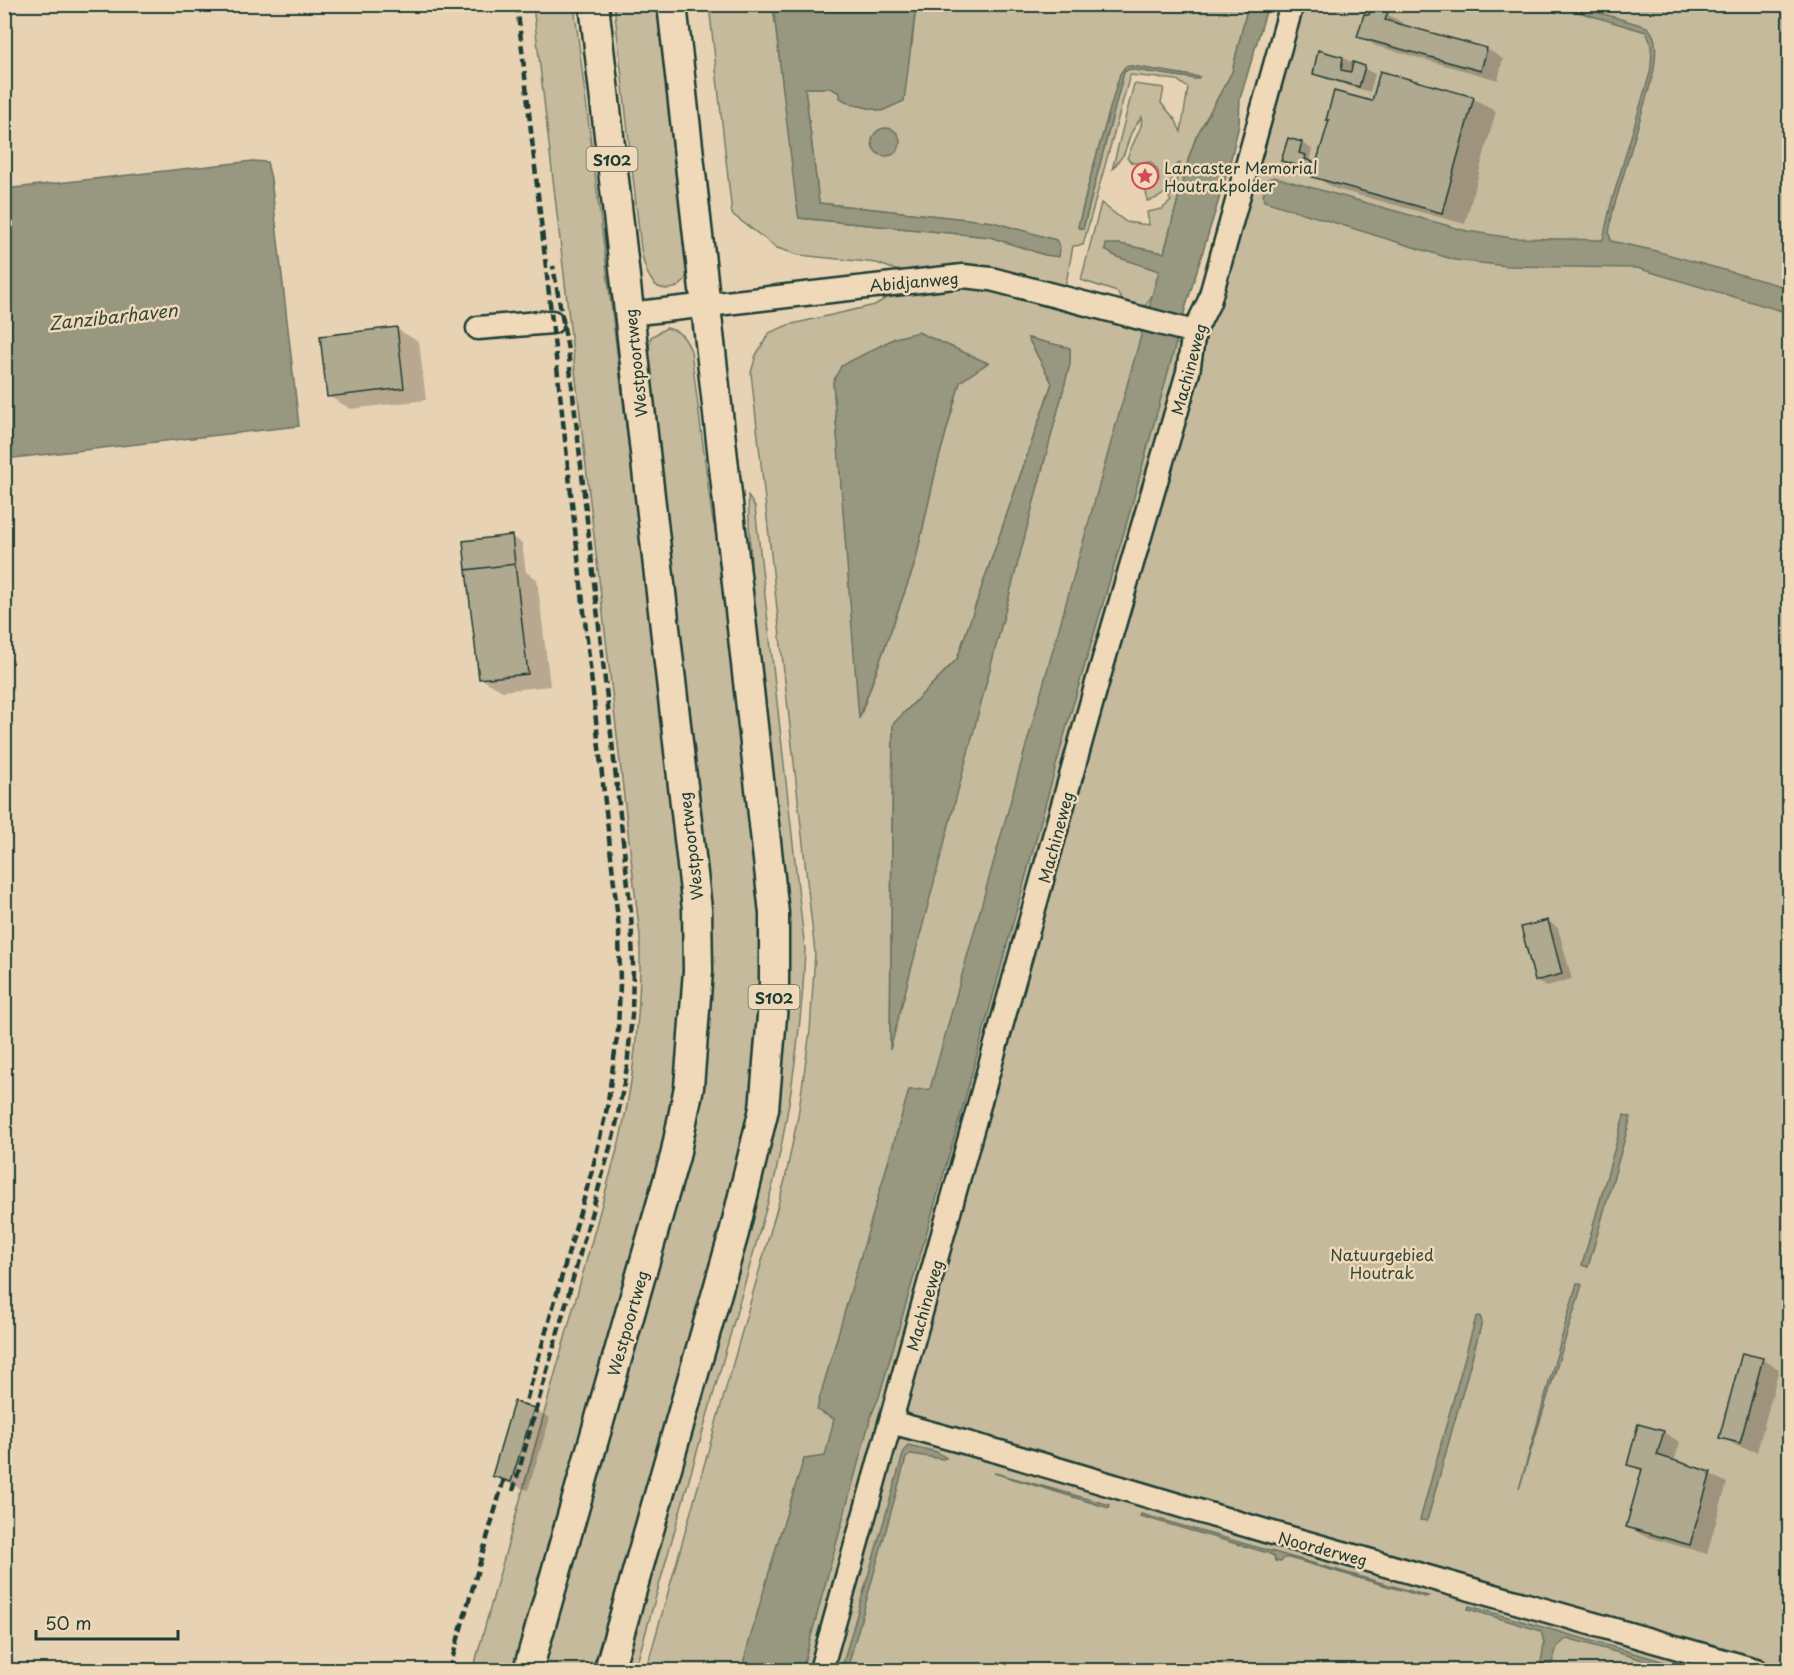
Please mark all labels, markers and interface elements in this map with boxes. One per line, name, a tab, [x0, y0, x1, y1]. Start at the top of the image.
road number: S102	[586, 147, 638, 171]
place label: Lancaster Memorial Houtrakpolder	[1164, 155, 1317, 197]
place icon: Lancaster Memorial Houtrakpolder	[1130, 161, 1160, 191]
street label: Abidjanweg	[868, 265, 960, 297]
water label: Zanzibarhaven	[47, 296, 180, 336]
street label: Westpoortweg	[617, 307, 653, 419]
street label: Machineweg	[1164, 320, 1212, 418]
street label: Machineweg	[1031, 788, 1079, 886]
street label: Westpoortweg	[671, 790, 709, 902]
road number: S102	[748, 985, 800, 1009]
park label: Natuurgebied Houtrak	[1330, 1242, 1434, 1284]
street label: Machineweg	[899, 1256, 949, 1354]
street label: Westpoortweg	[600, 1267, 654, 1379]
street label: Noorderweg	[1276, 1525, 1370, 1571]
scale bar	[36, 1603, 178, 1641]
text: 50 m	[45, 1609, 92, 1636]

